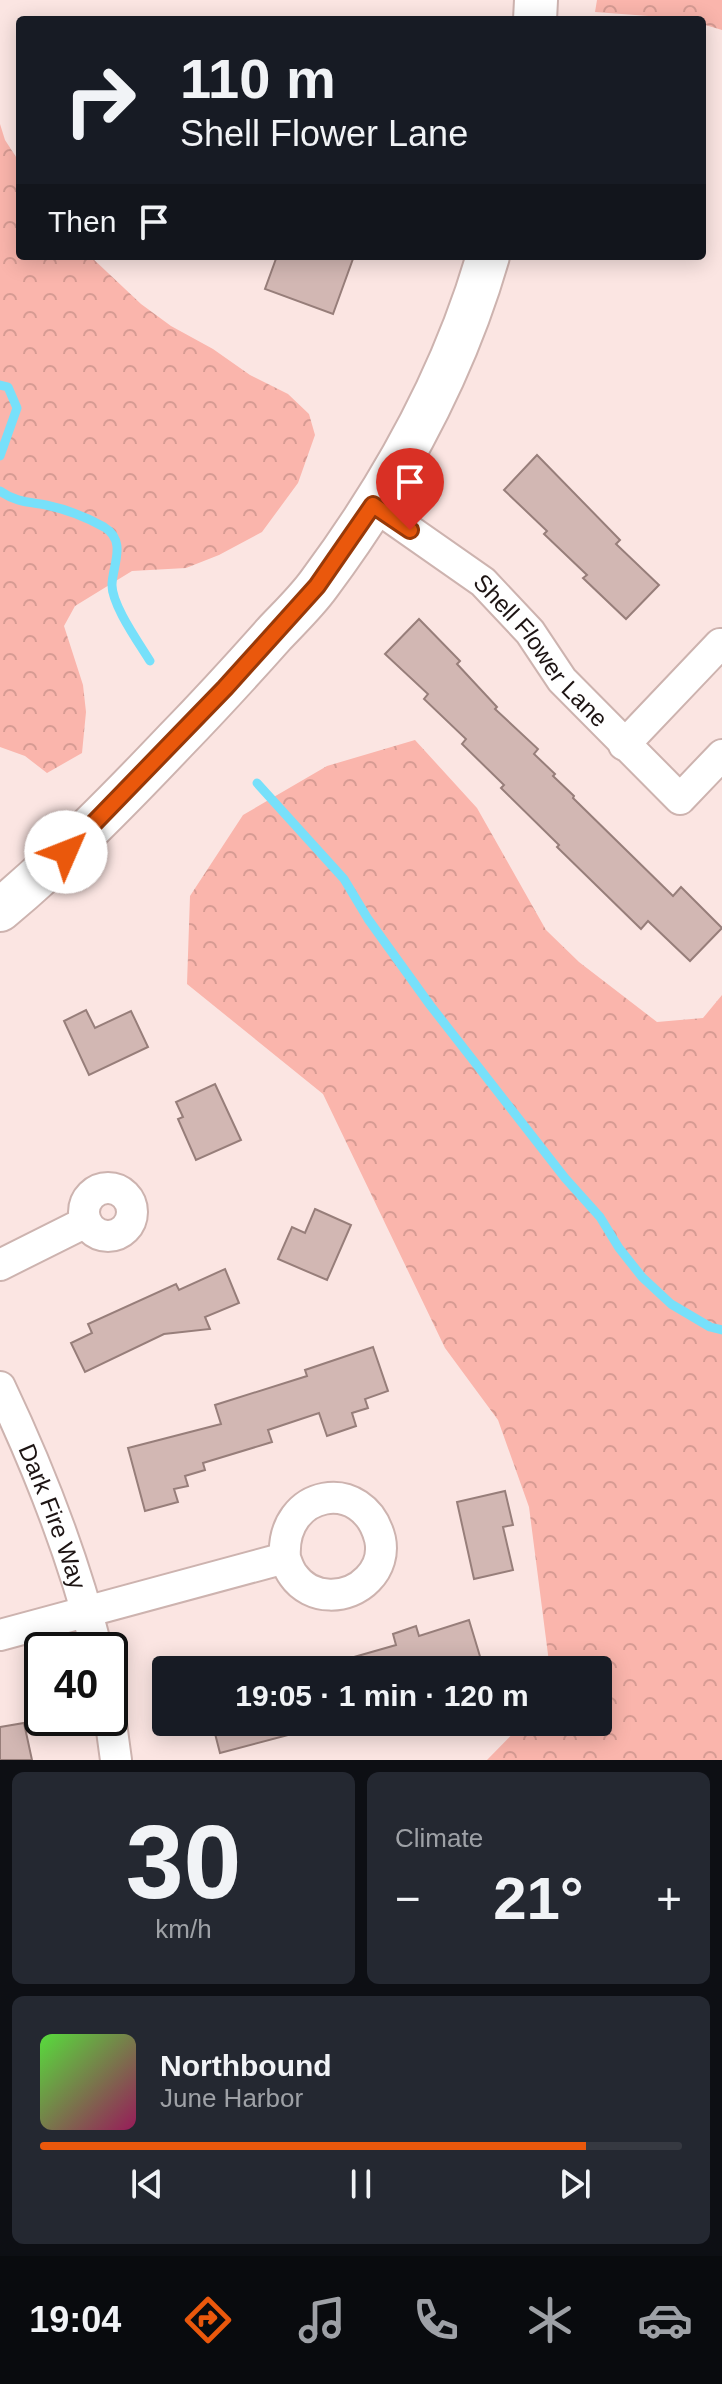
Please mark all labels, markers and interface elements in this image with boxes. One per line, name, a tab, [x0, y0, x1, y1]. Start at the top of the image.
text: 110 m	[180, 47, 336, 110]
icon: right	[48, 48, 152, 152]
text: Shell Flower Lane	[180, 113, 468, 154]
icon: arrive	[132, 200, 176, 244]
text: Then	[48, 205, 116, 238]
pin	[376, 448, 444, 530]
icon: arrive	[388, 460, 432, 504]
street label: Shell Flower Lane	[469, 568, 614, 732]
position arrow	[24, 810, 108, 894]
street label: Dark Fire Way	[14, 1440, 92, 1592]
speed limit sign: 40	[24, 1632, 128, 1736]
text: 19:05 · 1 min · 120 m	[235, 1679, 529, 1712]
text: 30	[126, 1804, 241, 1920]
text: Climate	[395, 1823, 483, 1853]
text: 21°	[493, 1865, 584, 1932]
text: −	[395, 1874, 421, 1923]
text: +	[656, 1874, 682, 1923]
text: km/h	[155, 1914, 212, 1944]
text: Northbound	[160, 2049, 332, 2082]
text: June Harbor	[160, 2083, 303, 2113]
icon: previous	[125, 2162, 169, 2206]
icon: pause	[339, 2162, 383, 2206]
icon: next	[553, 2162, 597, 2206]
icon: directions	[180, 2292, 236, 2348]
icon: music	[294, 2292, 350, 2348]
icon: phone	[408, 2292, 464, 2348]
icon: climate	[522, 2292, 578, 2348]
icon: car	[637, 2292, 693, 2348]
text: 19:04	[29, 2299, 121, 2340]

